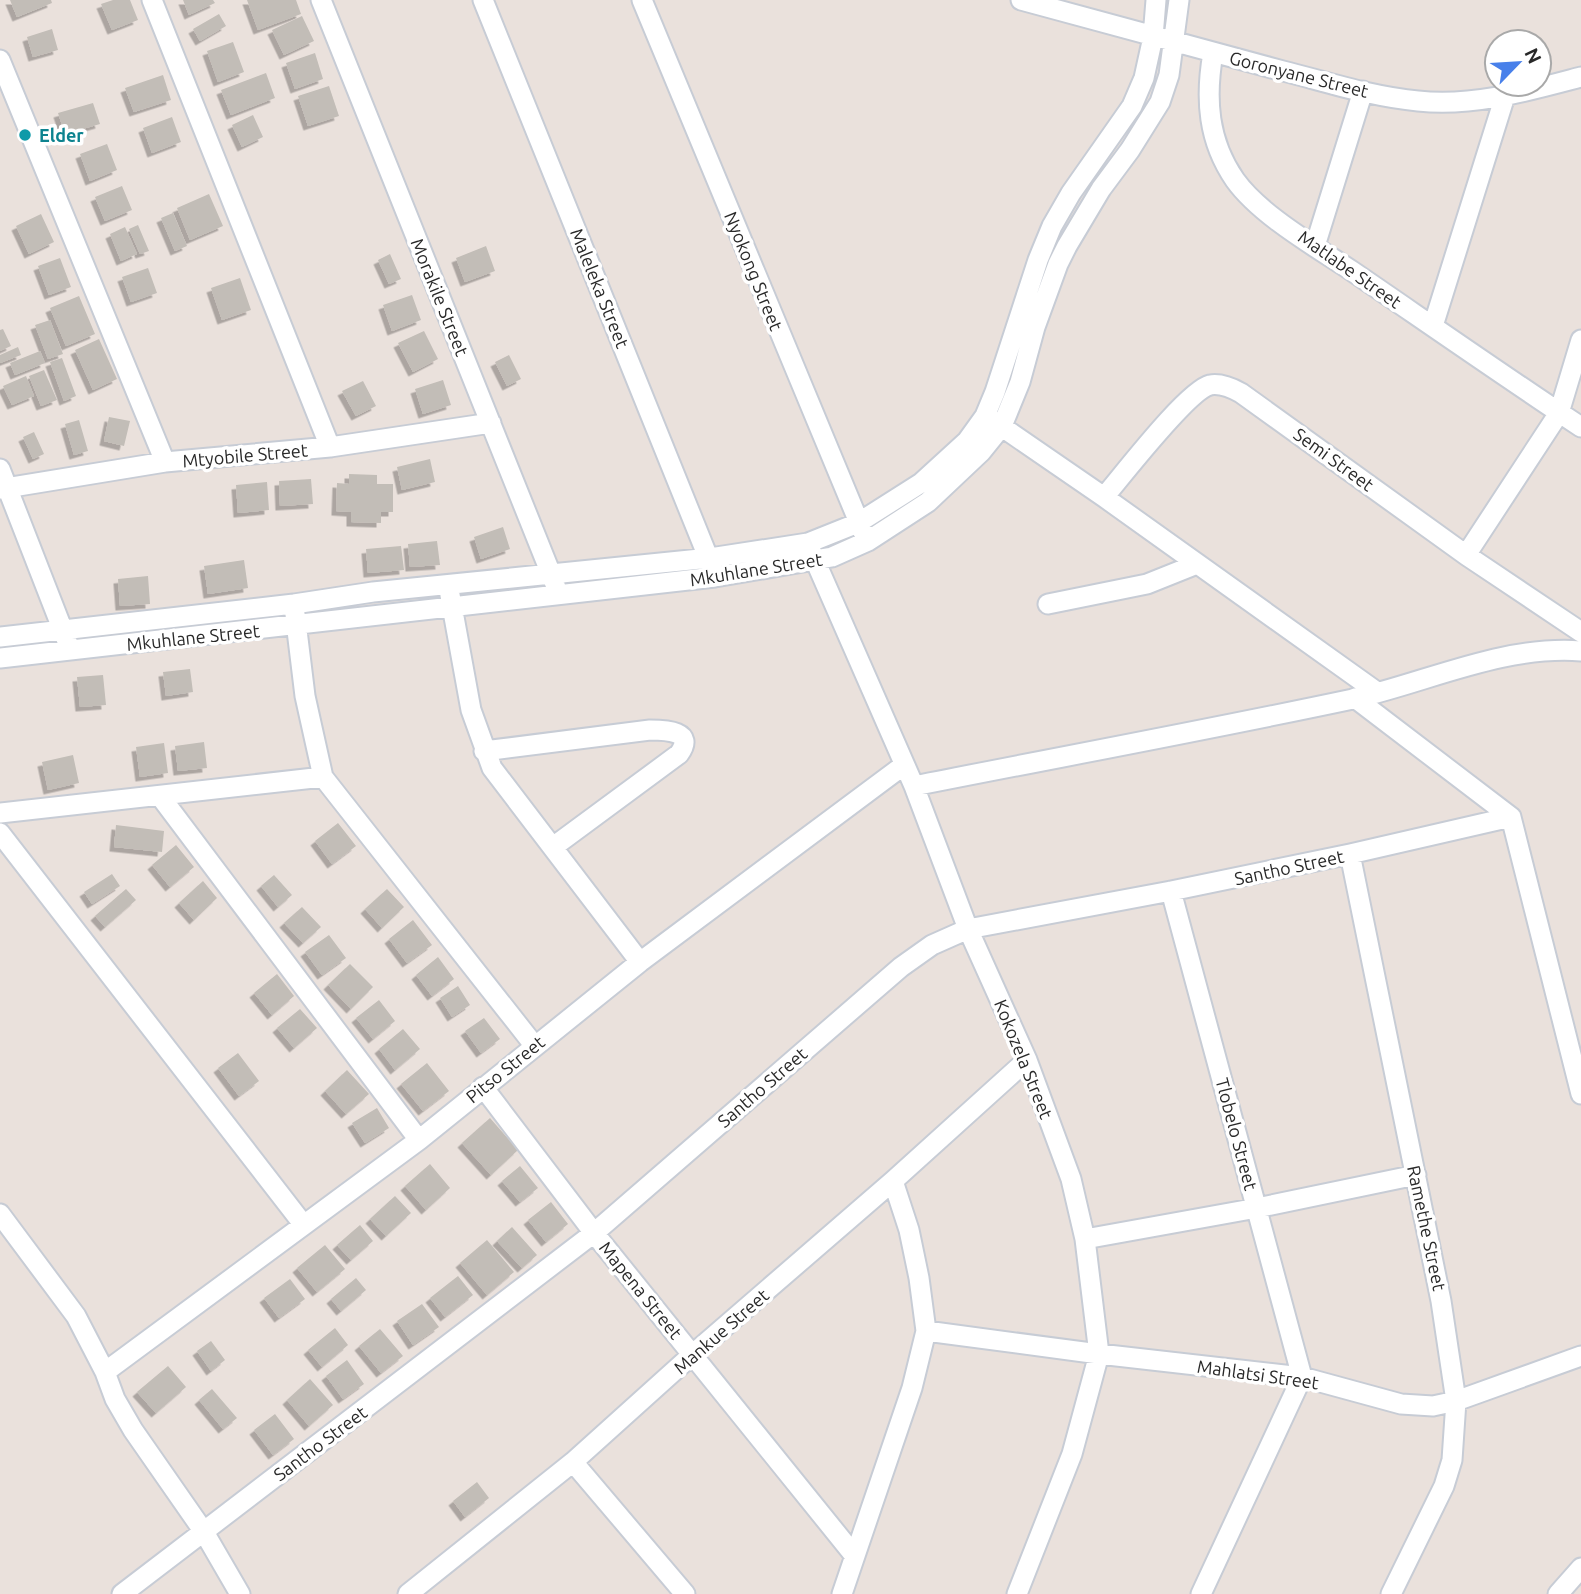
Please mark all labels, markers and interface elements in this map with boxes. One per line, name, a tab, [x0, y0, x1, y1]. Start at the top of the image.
north arrow	[1483, 28, 1553, 98]
text: N	[1520, 45, 1546, 67]
street label: Goronyane Street	[1227, 47, 1371, 101]
place label: Elder	[39, 125, 84, 145]
marker: Elder	[17, 127, 33, 143]
street label: Nyokong Street	[721, 209, 787, 333]
street label: Maleleka Street	[567, 225, 633, 351]
street label: Matlabe Street	[1295, 226, 1405, 312]
street label: Morakile Street	[407, 235, 473, 359]
street label: Semi Street	[1290, 423, 1378, 495]
street label: Mtyobile Street	[181, 440, 309, 470]
street label: Mkuhlane Street	[688, 549, 824, 589]
street label: Mkuhlane Street	[125, 620, 261, 654]
street label: Santho Street	[1233, 846, 1345, 888]
street label: Kokozela Street	[991, 996, 1057, 1122]
street label: Pitso Street	[462, 1031, 548, 1107]
street label: Santho Street	[713, 1043, 811, 1131]
street label: Tlobelo Street	[1212, 1076, 1262, 1192]
street label: Ramethe Street	[1404, 1164, 1450, 1292]
street label: Mapena Street	[596, 1237, 686, 1343]
street label: Mankue Street	[670, 1284, 772, 1378]
street label: Mahlatsi Street	[1196, 1356, 1320, 1392]
street label: Santho Street	[270, 1402, 370, 1484]

